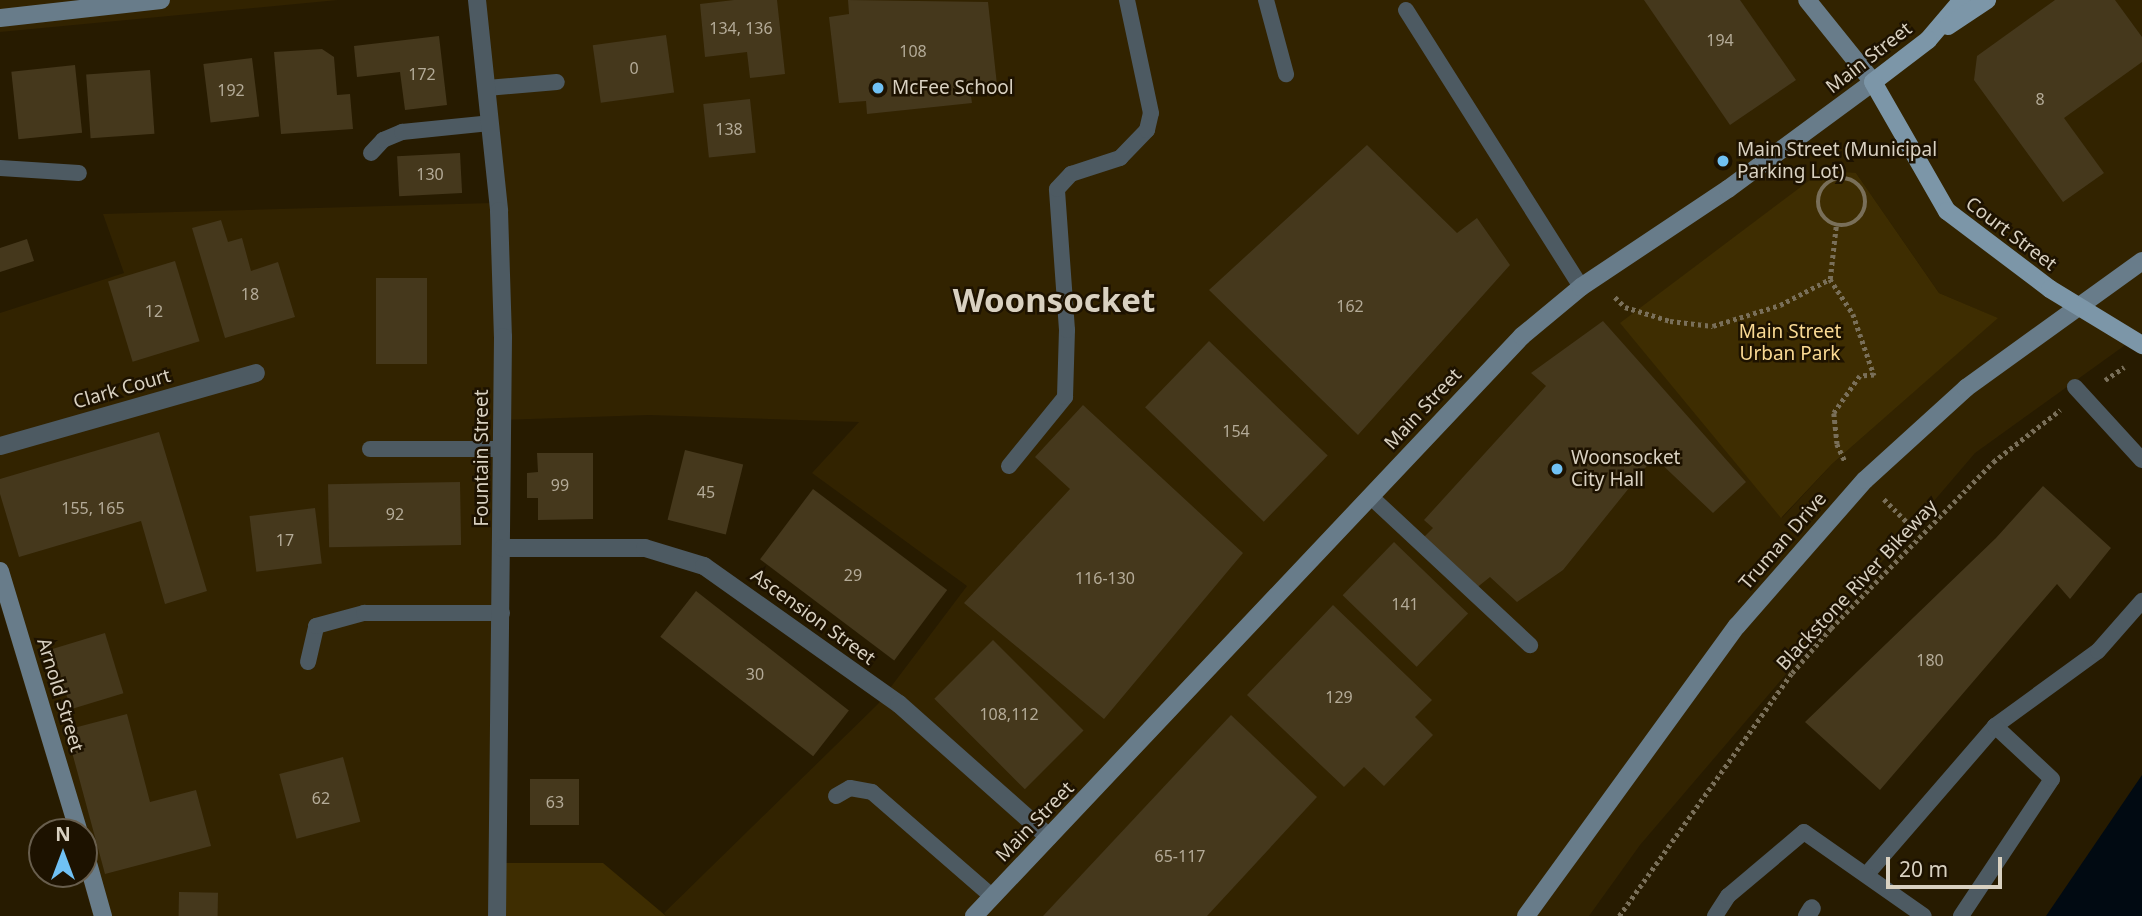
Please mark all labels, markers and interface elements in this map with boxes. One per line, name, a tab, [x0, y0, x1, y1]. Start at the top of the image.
street label: Main Street	[1822, 17, 1916, 99]
house number: 134, 136	[709, 18, 773, 38]
house number: 194	[1706, 30, 1734, 50]
house number: 108	[899, 41, 927, 61]
house number: 0	[629, 58, 639, 78]
house number: 172	[408, 64, 436, 84]
place label: McFee School	[892, 77, 1014, 99]
house number: 192	[217, 80, 245, 100]
marker: McFee School	[870, 80, 886, 96]
house number: 8	[2035, 89, 2045, 109]
house number: 138	[715, 119, 743, 139]
place label: Main Street (Municipal Parking Lot)	[1737, 139, 1937, 183]
marker: Main Street (Municipal Parking Lot)	[1715, 153, 1731, 169]
house number: 130	[416, 164, 444, 184]
street label: Court Street	[1961, 192, 2061, 276]
district label: Woonsocket	[953, 280, 1155, 320]
house number: 18	[241, 284, 259, 304]
house number: 162	[1336, 296, 1364, 316]
house number: 12	[145, 301, 163, 321]
park label: Main Street Urban Park	[1739, 321, 1841, 365]
street label: Clark Court	[71, 364, 173, 414]
street label: Main Street	[1380, 364, 1466, 454]
street label: Fountain Street	[471, 390, 493, 526]
house number: 154	[1222, 421, 1250, 441]
place label: Woonsocket City Hall	[1571, 447, 1680, 491]
marker: Woonsocket City Hall	[1549, 461, 1565, 477]
house number: 99	[551, 475, 569, 495]
house number: 45	[697, 482, 715, 502]
street label: Truman Drive	[1735, 488, 1831, 594]
street label: Blackstone River Bikeway	[1772, 495, 1942, 675]
house number: 155, 165	[61, 498, 125, 518]
house number: 92	[386, 504, 404, 524]
house number: 17	[276, 530, 294, 550]
street label: Ascension Street	[746, 564, 880, 670]
house number: 29	[844, 565, 862, 585]
house number: 116-130	[1075, 568, 1135, 588]
house number: 141	[1391, 594, 1419, 614]
street label: Arnold Street	[32, 635, 88, 755]
house number: 180	[1916, 650, 1944, 670]
house number: 30	[746, 664, 764, 684]
house number: 129	[1325, 687, 1353, 707]
house number: 108,112	[979, 704, 1039, 724]
street label: Main Street	[991, 777, 1079, 867]
house number: 62	[312, 788, 330, 808]
house number: 63	[546, 792, 564, 812]
north arrow	[28, 818, 98, 888]
text: N	[55, 821, 71, 847]
scale bar	[1890, 842, 2006, 886]
house number: 65-117	[1155, 846, 1205, 866]
text: 20 m	[1899, 855, 1948, 883]

